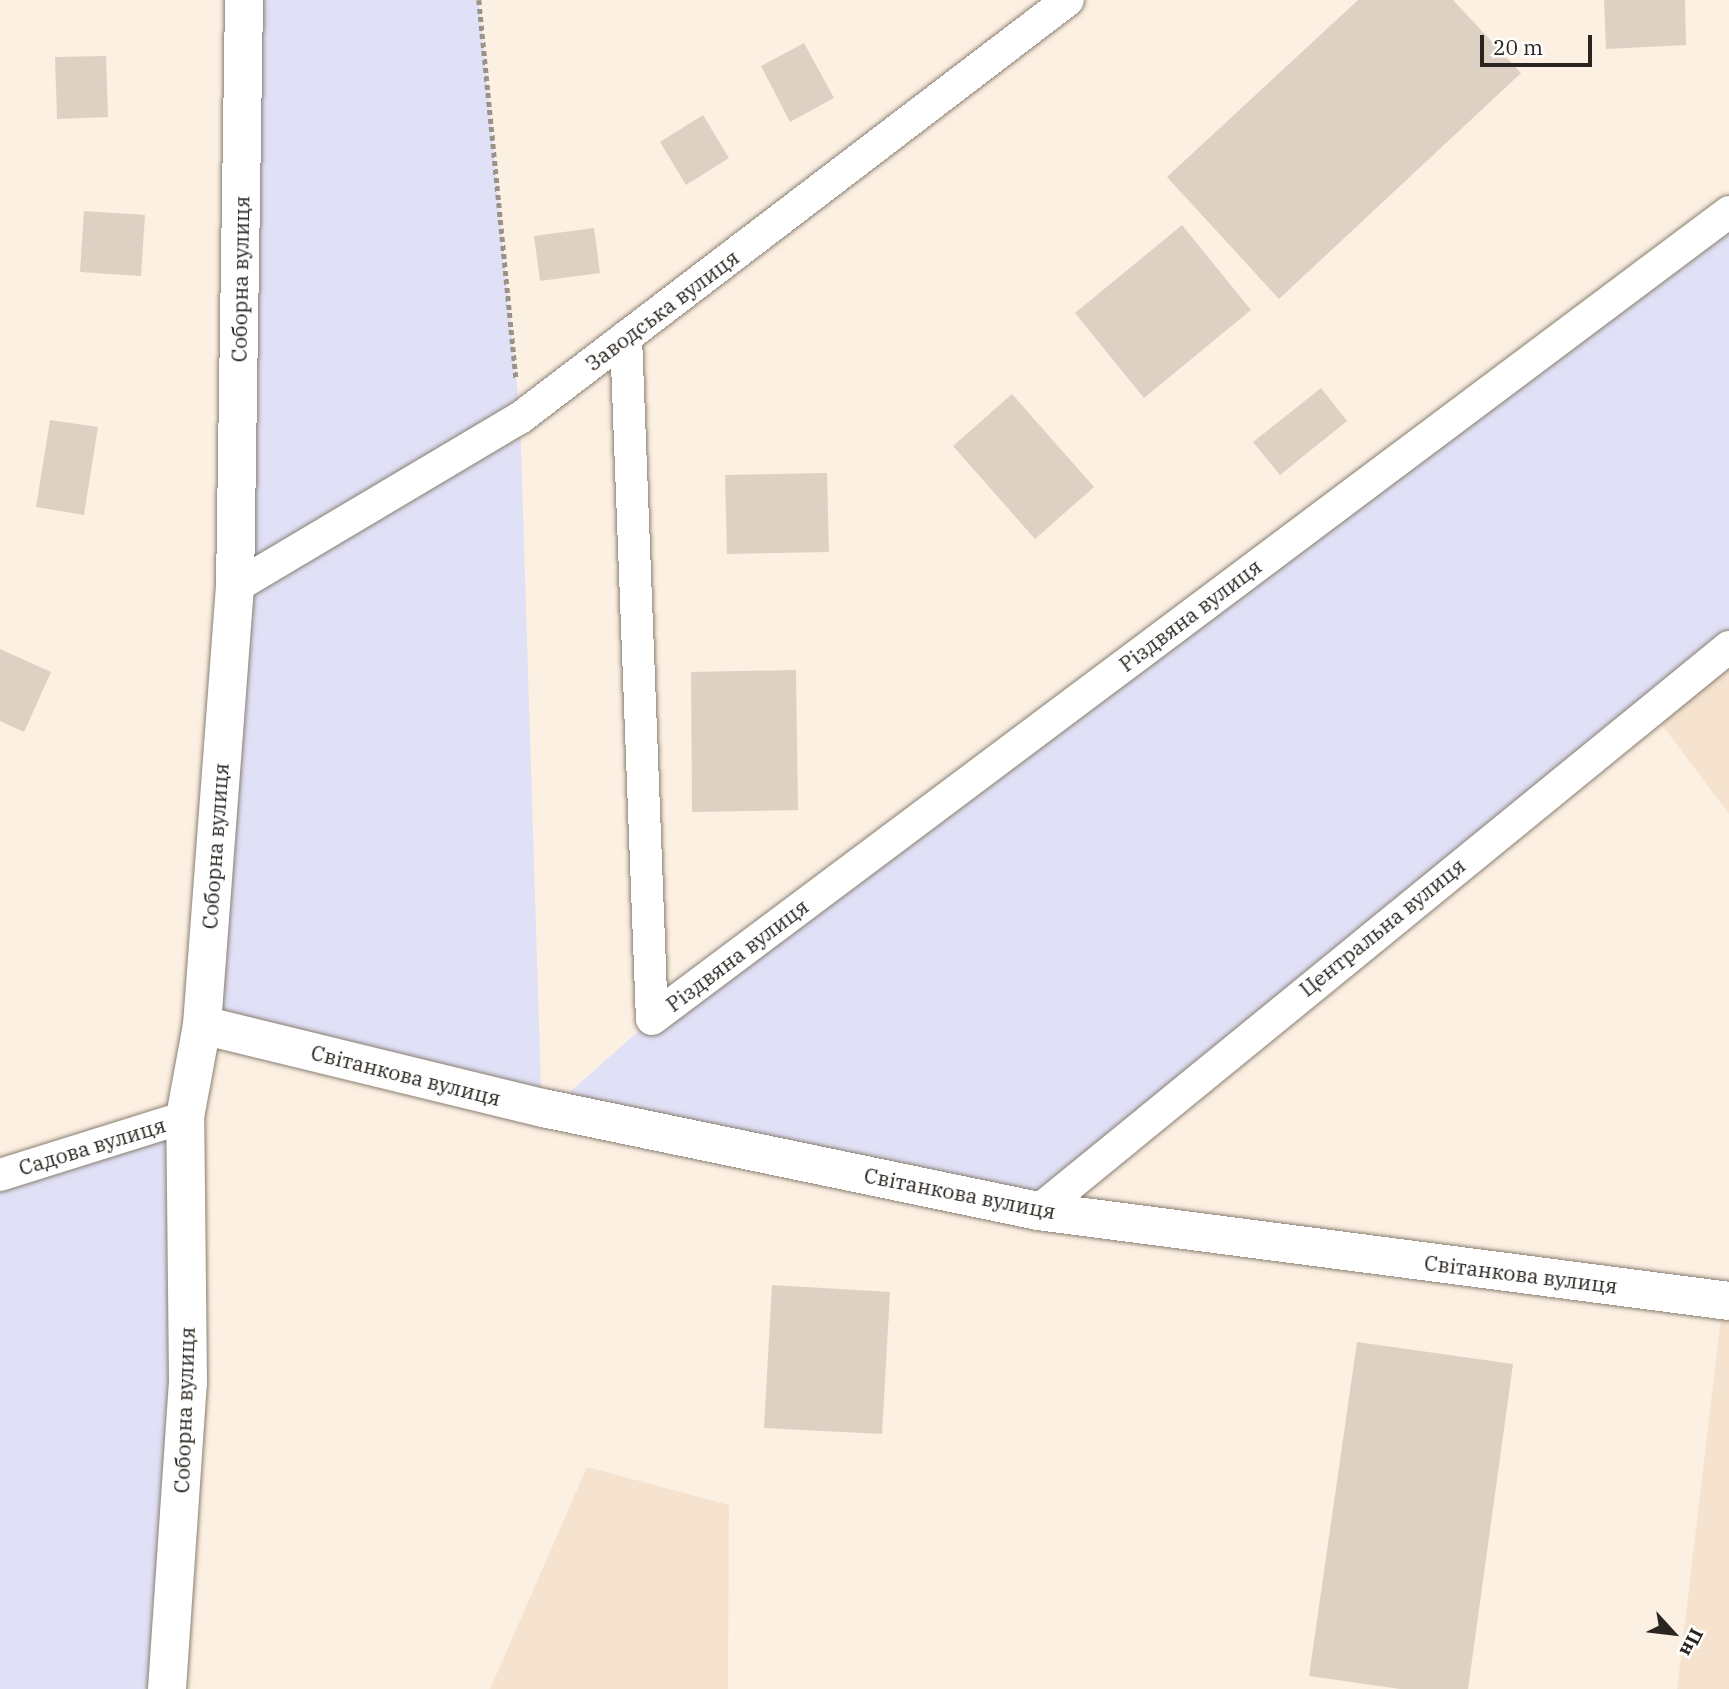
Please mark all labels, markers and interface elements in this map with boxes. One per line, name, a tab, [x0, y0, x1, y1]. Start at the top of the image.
scale bar	[1484, 21, 1596, 65]
text: 20 m	[1493, 33, 1543, 61]
street label: Соборна вулиця	[226, 196, 254, 362]
street label: Заводська вулиця	[580, 244, 744, 376]
street label: Різдвяна вулиця	[1114, 553, 1266, 677]
street label: Соборна вулиця	[197, 762, 233, 930]
street label: Центральна вулиця	[1294, 852, 1470, 1002]
street label: Різдвяна вулиця	[661, 893, 813, 1017]
street label: Світанкова вулиця	[309, 1039, 503, 1111]
street label: Садова вулиця	[16, 1112, 168, 1180]
street label: Світанкова вулиця	[862, 1162, 1058, 1224]
street label: Світанкова вулиця	[1423, 1250, 1619, 1298]
street label: Соборна вулиця	[169, 1326, 199, 1494]
north arrow	[1638, 1598, 1708, 1668]
text: Пн	[1675, 1624, 1709, 1661]

